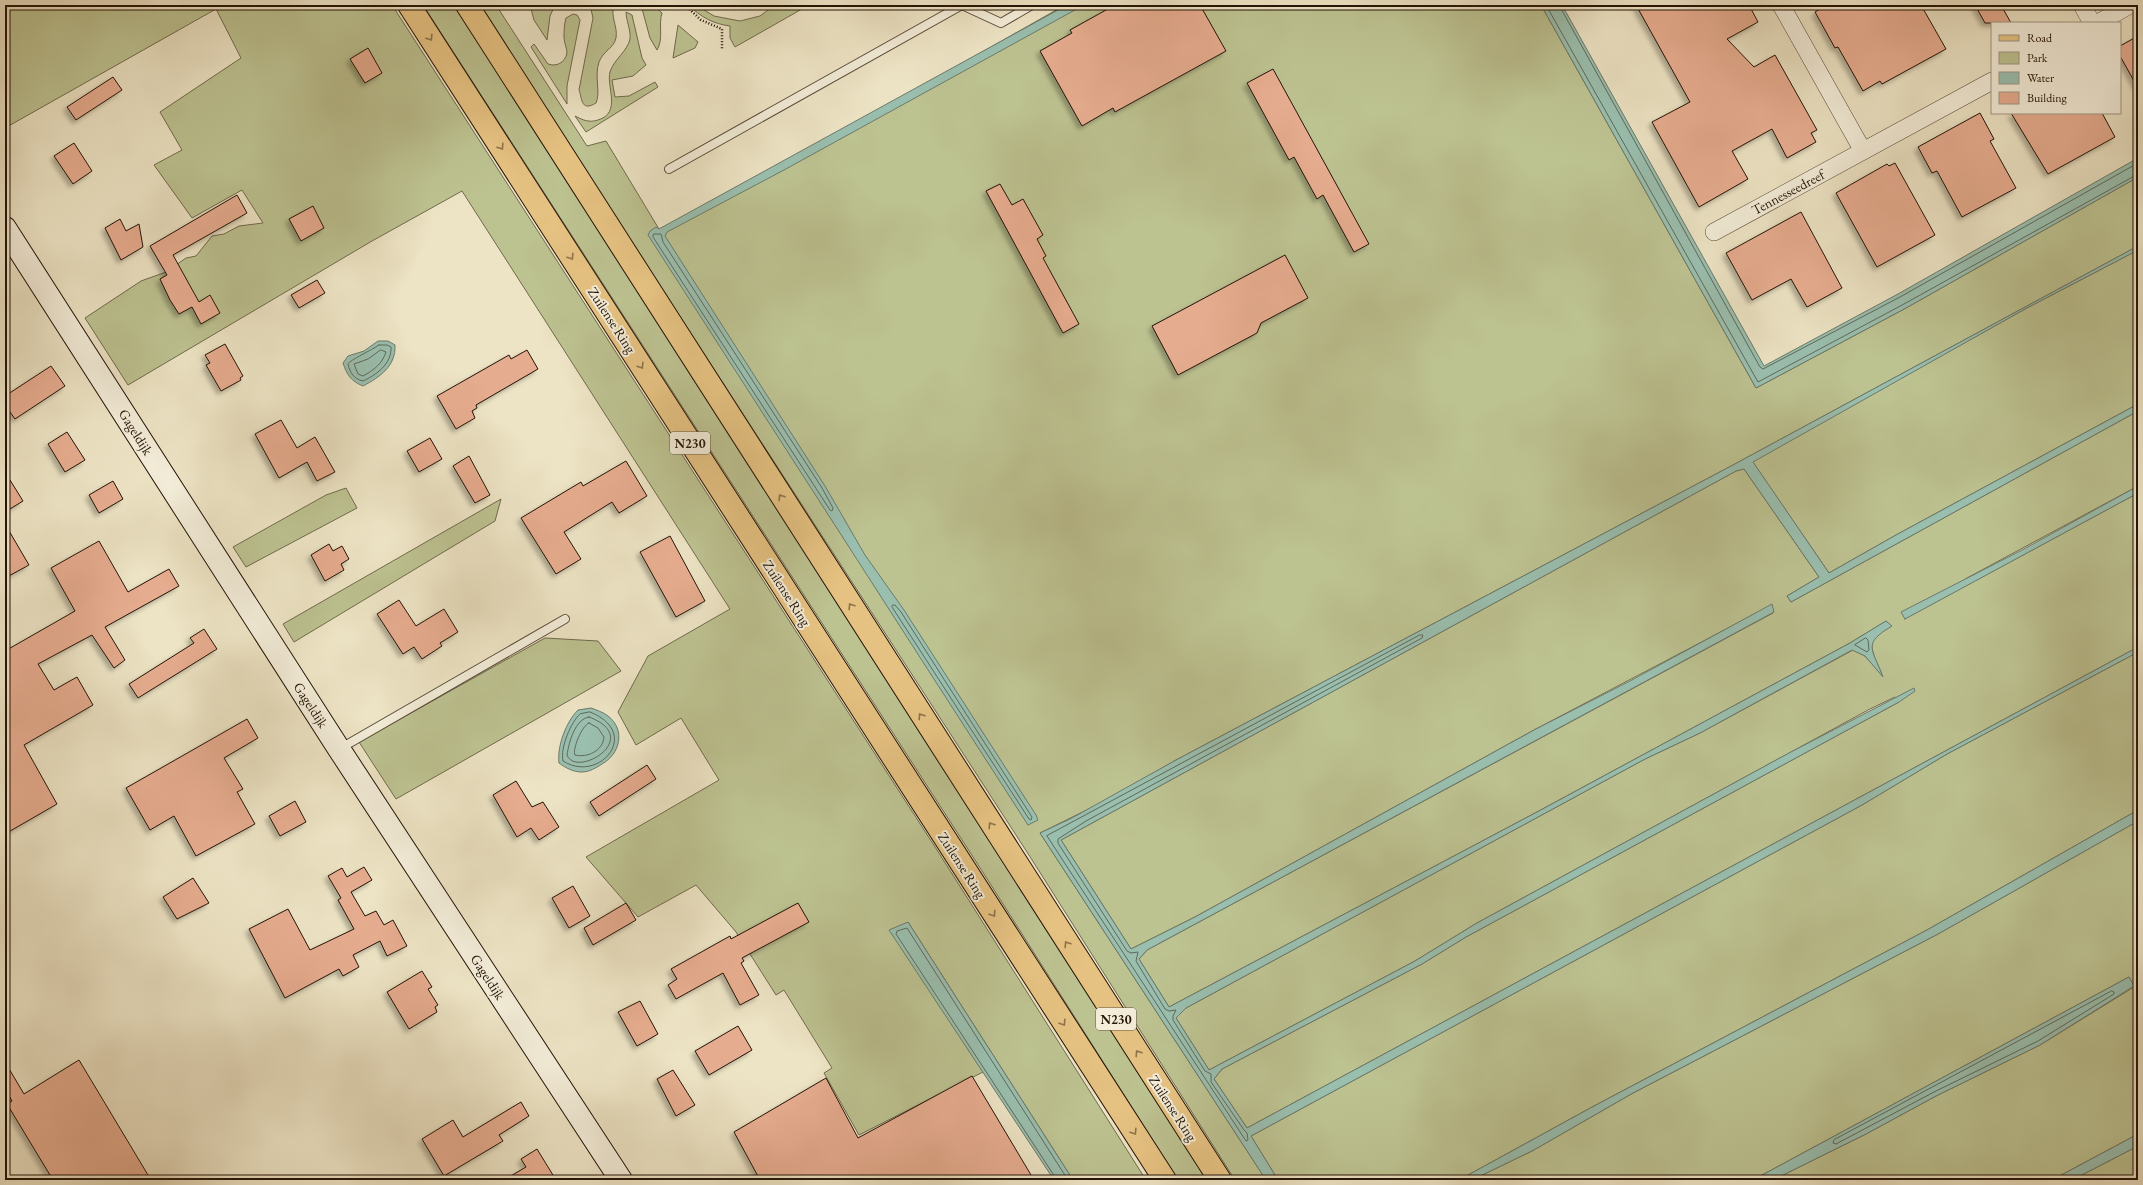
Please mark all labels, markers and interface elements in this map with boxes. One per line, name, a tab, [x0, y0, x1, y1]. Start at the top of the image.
legend	[1991, 22, 2121, 114]
text: Road	[2027, 30, 2053, 46]
one-way arrow	[426, 34, 433, 41]
text: Park	[2027, 50, 2048, 66]
text: Water	[2027, 70, 2054, 86]
text: Building	[2027, 90, 2068, 106]
one-way arrow	[496, 143, 503, 150]
street label: Tennesseedreef	[1748, 164, 1829, 219]
one-way arrow	[566, 253, 574, 260]
street label: Zuilense Ring	[584, 284, 641, 357]
one-way arrow	[636, 362, 644, 369]
street label: Gageldijk	[115, 406, 157, 459]
road number: N230	[670, 432, 710, 454]
one-way arrow	[778, 494, 785, 501]
street label: Zuilense Ring	[759, 557, 816, 630]
one-way arrow	[848, 603, 856, 610]
street label: Gageldijk	[290, 679, 333, 732]
one-way arrow	[918, 713, 926, 720]
one-way arrow	[989, 822, 996, 829]
street label: Zuilense Ring	[934, 829, 991, 902]
one-way arrow	[988, 909, 995, 916]
one-way arrow	[1065, 941, 1072, 948]
street label: Gageldijk	[467, 951, 510, 1004]
road number: N230	[1096, 1008, 1136, 1030]
one-way arrow	[1059, 1019, 1066, 1026]
one-way arrow	[1135, 1050, 1142, 1057]
street label: Zuilense Ring	[1145, 1072, 1202, 1145]
one-way arrow	[1129, 1128, 1137, 1135]

